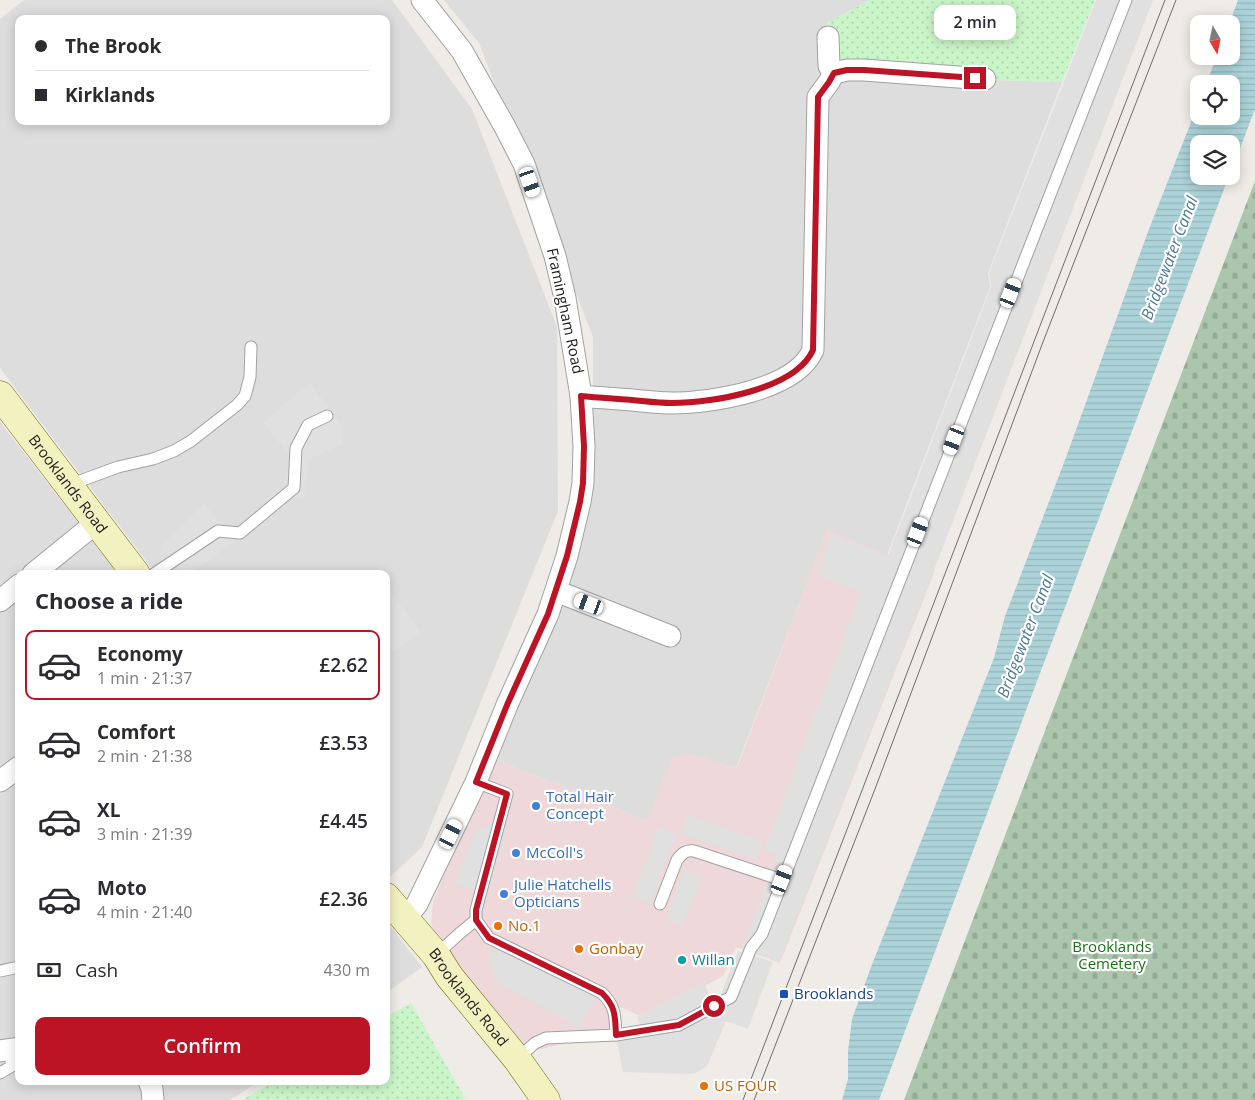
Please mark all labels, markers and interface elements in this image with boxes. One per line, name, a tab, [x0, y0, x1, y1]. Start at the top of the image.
callout: 2 min	[934, 5, 1016, 40]
text: 2 min	[953, 11, 997, 33]
north arrow	[1190, 15, 1240, 65]
map controls	[1190, 15, 1240, 185]
text: The Brook	[65, 33, 161, 59]
route end	[964, 67, 986, 89]
button: locate	[1190, 75, 1240, 125]
text: Kirklands	[65, 82, 155, 108]
button: layers	[1190, 135, 1240, 185]
car	[518, 165, 541, 199]
water label: Bridgewater Canal	[1135, 192, 1203, 323]
street label: Framingham Road	[543, 246, 589, 376]
car	[998, 276, 1023, 310]
car	[941, 423, 966, 457]
street label: Brooklands Road	[25, 430, 113, 537]
car	[905, 515, 930, 549]
water label: Bridgewater Canal	[991, 570, 1059, 701]
text: Choose a ride	[35, 585, 183, 615]
car	[572, 592, 605, 616]
text: Economy	[97, 641, 183, 667]
icon: car	[37, 643, 82, 688]
text: £2.62	[319, 652, 368, 678]
text: 1 min · 21:37	[97, 667, 192, 689]
text: Comfort	[97, 719, 176, 745]
icon: car	[37, 721, 82, 766]
text: £3.53	[319, 730, 368, 756]
text: 2 min · 21:38	[97, 745, 192, 767]
place label: Total Hair Concept	[546, 786, 614, 823]
text: XL	[97, 797, 120, 823]
icon: car	[37, 799, 82, 844]
marker: Total Hair Concept	[530, 800, 542, 812]
text: £4.45	[319, 808, 368, 834]
car	[437, 817, 464, 851]
text: 3 min · 21:39	[97, 823, 192, 845]
place label: McColl's	[526, 842, 583, 862]
marker: McColl's	[510, 847, 522, 859]
car	[769, 863, 794, 897]
place label: Julie Hatchells Opticians	[512, 874, 611, 911]
text: Moto	[97, 875, 147, 901]
icon: car	[37, 877, 82, 922]
text: £2.36	[319, 886, 368, 912]
marker: Julie Hatchells Opticians	[498, 888, 510, 900]
text: 4 min · 21:40	[97, 901, 192, 923]
place label: No.1	[508, 915, 541, 935]
marker: No.1	[492, 920, 504, 932]
park label: Brooklands Cemetery	[1072, 936, 1152, 973]
place label: Gonbay	[589, 938, 644, 958]
street label: Brooklands Road	[425, 943, 513, 1050]
marker: Gonbay	[573, 943, 585, 955]
place label: Willan	[692, 949, 735, 969]
marker: Willan	[676, 954, 688, 966]
icon: cash	[35, 956, 63, 984]
text: Cash	[75, 957, 118, 983]
text: 430 m	[324, 959, 370, 981]
place label: Brooklands	[794, 983, 873, 1003]
marker: Brooklands	[778, 988, 790, 1000]
route start	[703, 995, 725, 1017]
button: Confirm	[35, 1017, 370, 1075]
place label: US FOUR	[714, 1075, 777, 1095]
marker: US FOUR	[698, 1080, 710, 1092]

